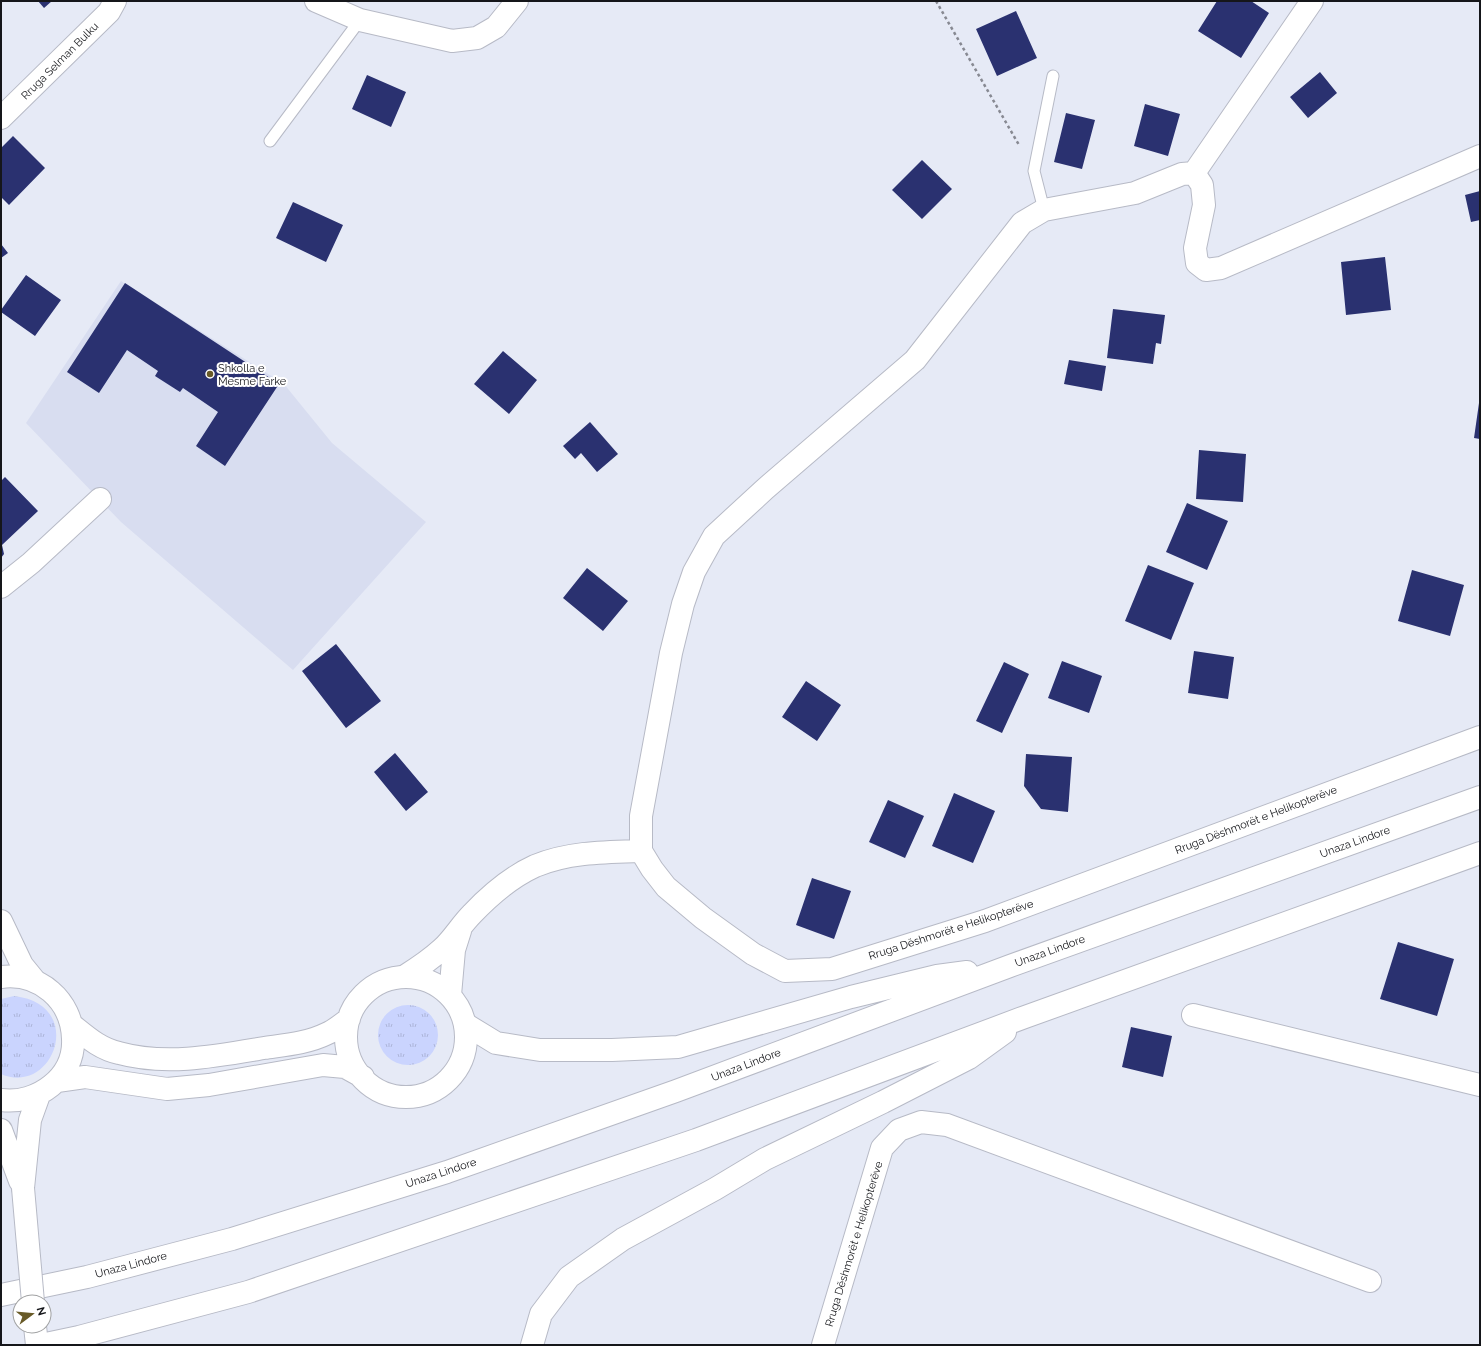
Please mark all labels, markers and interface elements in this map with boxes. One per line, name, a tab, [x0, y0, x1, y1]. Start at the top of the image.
street label: Rruga Selman Bulku	[19, 20, 101, 102]
place label: Shkolla e Mesme Farke	[218, 362, 287, 388]
marker: Shkolla e Mesme Farke	[205, 369, 215, 379]
street label: Rruga Dëshmorët e Helikopterëve	[1173, 783, 1339, 857]
street label: Unaza Lindore	[1318, 823, 1392, 861]
street label: Rruga Dëshmorët e Helikopterëve	[867, 897, 1036, 963]
street label: Unaza Lindore	[1013, 932, 1087, 970]
street label: Unaza Lindore	[709, 1046, 783, 1084]
street label: Unaza Lindore	[404, 1155, 479, 1191]
street label: Rruga Dëshmorët e Helikopterëve	[823, 1159, 886, 1328]
street label: Unaza Lindore	[94, 1249, 169, 1281]
north arrow	[12, 1294, 52, 1334]
text: N	[34, 1306, 49, 1317]

